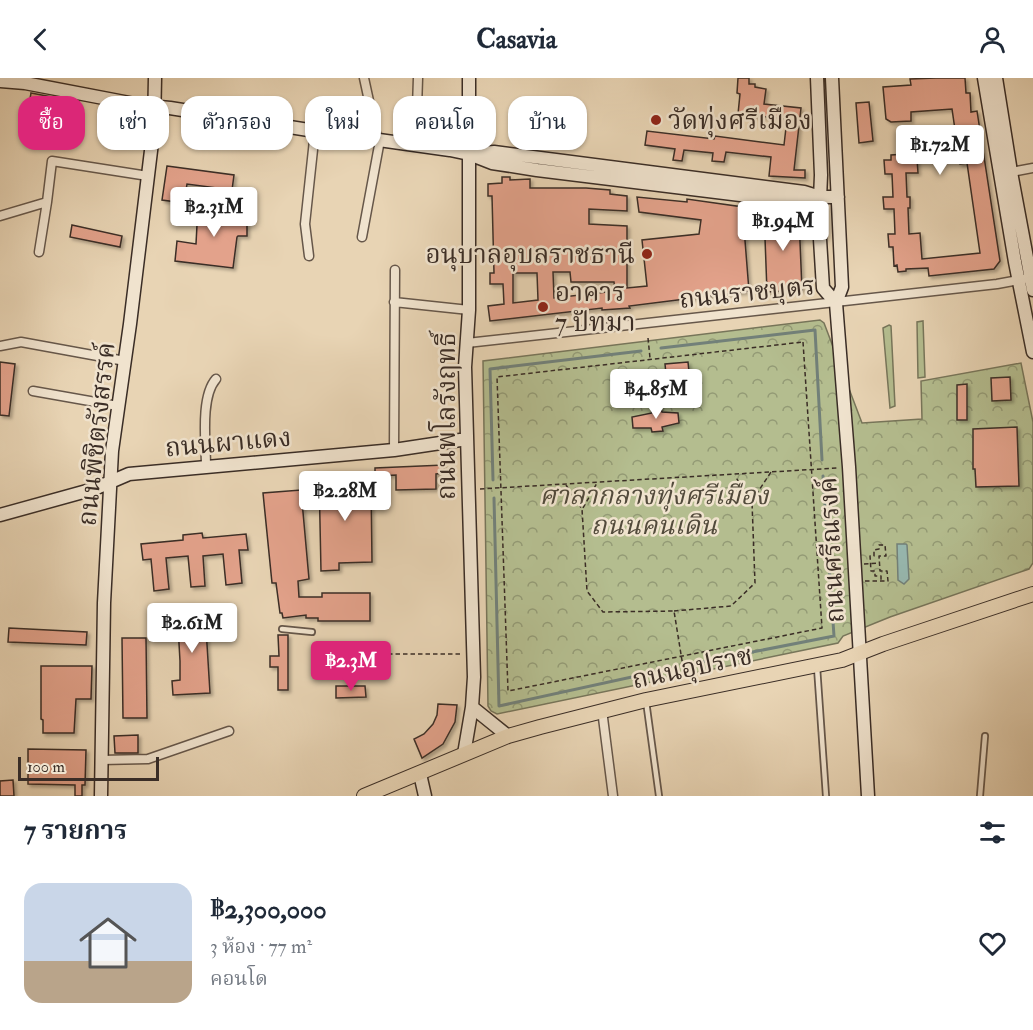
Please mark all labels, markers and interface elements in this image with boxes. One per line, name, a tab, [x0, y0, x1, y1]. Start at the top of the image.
icon: back	[24, 23, 57, 56]
text: Casavia	[476, 23, 557, 56]
icon: person	[976, 23, 1009, 56]
chip: ซื้อ	[18, 96, 85, 150]
chip: เช่า	[97, 96, 169, 150]
chip: ตัวกรอง	[181, 96, 293, 150]
chip: ใหม่	[305, 96, 381, 150]
chip: คอนโด	[393, 96, 496, 150]
chip: บ้าน	[508, 96, 587, 150]
place label: วัดทุ่งศรีเมือง	[668, 105, 812, 138]
marker: วัดทุ่งศรีเมือง	[649, 113, 663, 127]
pin: ฿1.72M	[891, 125, 989, 176]
text: ฿1.72M	[910, 132, 970, 157]
pin: ฿2.31M	[165, 187, 263, 238]
text: ฿2.31M	[184, 194, 244, 219]
pin: ฿1.94M	[734, 201, 832, 252]
text: ฿1.94M	[752, 208, 814, 233]
place label: อนุบาลอุบลราชธานี	[425, 239, 635, 272]
marker: อนุบาลอุบลราชธานี	[640, 247, 654, 261]
street label: ถนนราชบุตร	[677, 270, 817, 317]
place label: อาคาร 7 ปัทมา	[555, 277, 636, 339]
marker: อาคาร 7 ปัทมา	[536, 300, 550, 314]
street label: ถนนพโลรังฤทธิ์	[428, 330, 463, 500]
street label: ถนนพิชิตรังสรรค์	[70, 340, 123, 528]
pin: ฿4.85M	[607, 369, 705, 420]
text: ฿4.85M	[624, 376, 688, 401]
street label: ถนนผาแดง	[164, 422, 293, 464]
pin: ฿2.28M	[296, 471, 394, 522]
street label: ถนนศรีณรงค์	[811, 476, 852, 624]
text: ฿2.28M	[313, 478, 377, 503]
park label: ศาลากลางทุ่งศรีเมือง ถนนคนเดิน	[539, 480, 770, 542]
pin: ฿2.61M	[143, 603, 241, 654]
text: ฿2.61M	[161, 610, 223, 635]
street label: ถนนอุปราช	[629, 640, 756, 697]
pin: ฿2.3M	[309, 641, 393, 692]
text: ฿2.3M	[325, 648, 377, 673]
scale bar	[18, 754, 159, 782]
text: 100 m	[27, 757, 65, 777]
text: 7 รายการ	[24, 815, 127, 847]
icon: filters	[976, 816, 1009, 849]
text: ฿2,300,000	[210, 894, 327, 926]
icon: home	[72, 907, 144, 979]
icon: heart	[976, 927, 1009, 960]
text: 3 ห้อง · 77 m²	[210, 934, 312, 959]
text: คอนโด	[210, 966, 268, 991]

